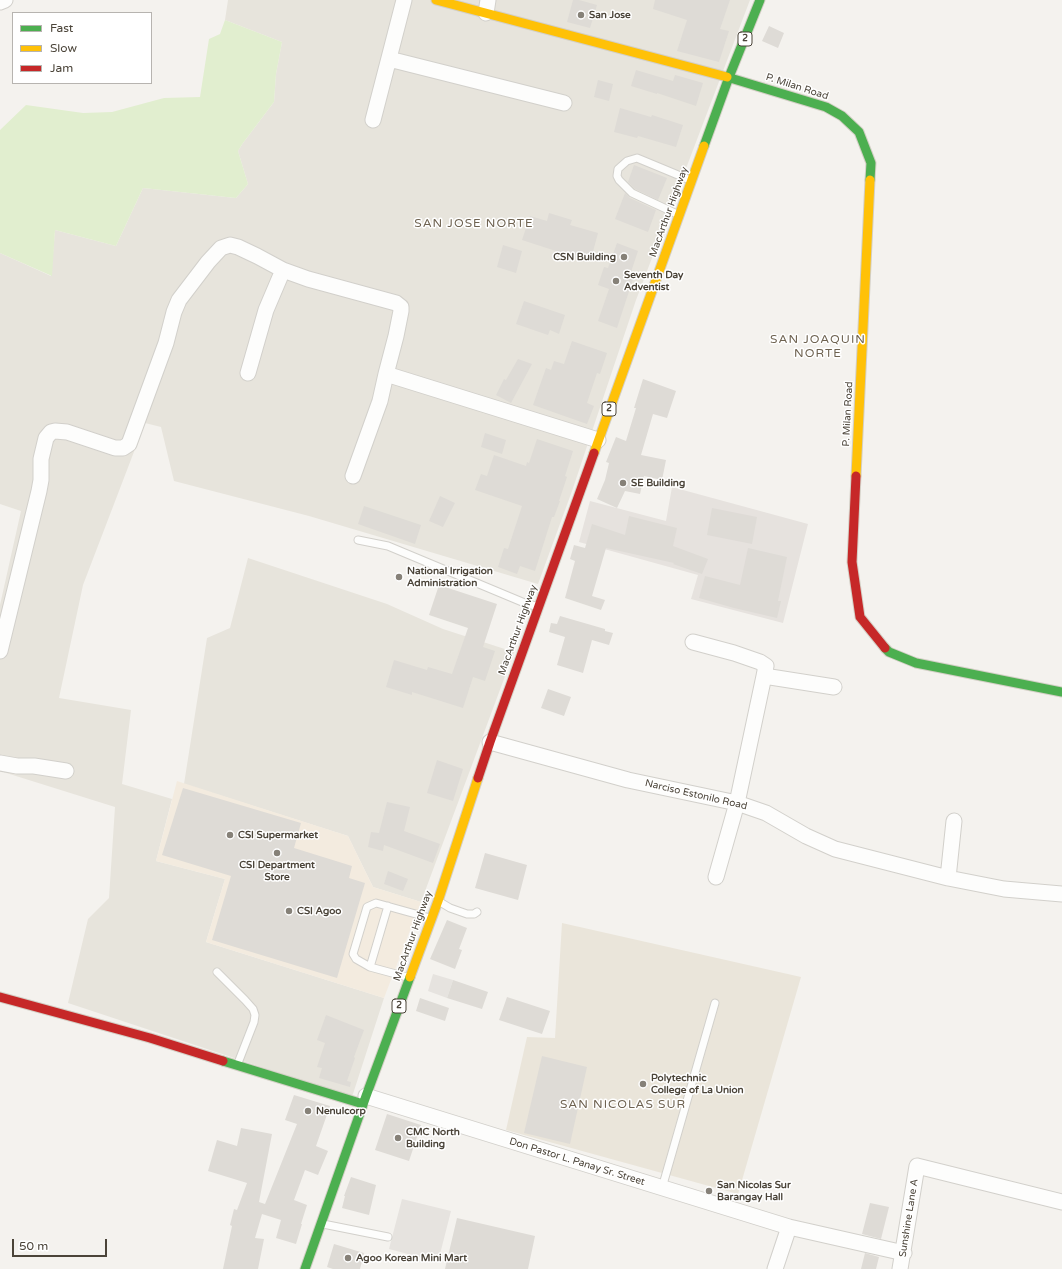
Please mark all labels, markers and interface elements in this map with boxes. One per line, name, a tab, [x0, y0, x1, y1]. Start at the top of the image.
place label: San Jose	[589, 9, 631, 21]
marker: San Jose	[576, 10, 586, 20]
legend	[12, 12, 152, 84]
text: Fast	[50, 21, 73, 35]
road number: 2	[738, 32, 752, 46]
text: Slow	[50, 41, 77, 55]
text: Jam	[50, 61, 73, 75]
street label: P. Milan Road	[764, 71, 830, 103]
street label: MacArthur Highway	[647, 165, 691, 259]
district label: SAN JOSE NORTE	[414, 217, 534, 231]
place label: CSN Building	[553, 251, 616, 263]
marker: CSN Building	[619, 252, 629, 262]
place label: Seventh Day Adventist	[624, 269, 683, 292]
marker: Seventh Day Adventist	[611, 276, 621, 286]
district label: SAN JOAQUIN NORTE	[770, 333, 866, 361]
street label: P. Milan Road	[840, 381, 856, 447]
road number: 2	[602, 402, 616, 416]
place label: SE Building	[631, 477, 685, 489]
marker: SE Building	[618, 478, 628, 488]
place label: National Irrigation Administration	[407, 565, 493, 588]
marker: National Irrigation Administration	[394, 572, 404, 582]
street label: MacArthur Highway	[496, 583, 540, 677]
street label: Narciso Estonilo Road	[644, 777, 748, 813]
place label: CSI Supermarket	[238, 829, 318, 841]
marker: CSI Supermarket	[225, 830, 235, 840]
marker: CSI Department Store	[272, 848, 282, 858]
place label: CSI Department Store	[239, 859, 315, 882]
street label: MacArthur Highway	[391, 889, 435, 983]
place label: CSI Agoo	[297, 905, 341, 917]
marker: CSI Agoo	[284, 906, 294, 916]
road number: 2	[392, 999, 406, 1013]
place label: Polytechnic College of La Union	[651, 1072, 744, 1096]
marker: Polytechnic College of La Union	[638, 1079, 648, 1089]
district label: SAN NICOLAS SUR	[560, 1098, 686, 1112]
place label: Nenulcorp	[316, 1105, 366, 1117]
marker: Nenulcorp	[303, 1106, 313, 1116]
place label: CMC North Building	[406, 1126, 460, 1150]
marker: CMC North Building	[393, 1133, 403, 1143]
street label: Don Pastor L. Panay Sr. Street	[508, 1136, 646, 1188]
street label: Sunshine Lane A	[897, 1178, 921, 1258]
place label: San Nicolas Sur Barangay Hall	[717, 1179, 791, 1202]
marker: San Nicolas Sur Barangay Hall	[704, 1186, 714, 1196]
scale bar	[14, 1231, 109, 1257]
text: 50 m	[19, 1239, 48, 1253]
place label: Agoo Korean Mini Mart	[356, 1252, 467, 1264]
marker: Agoo Korean Mini Mart	[343, 1253, 353, 1263]

